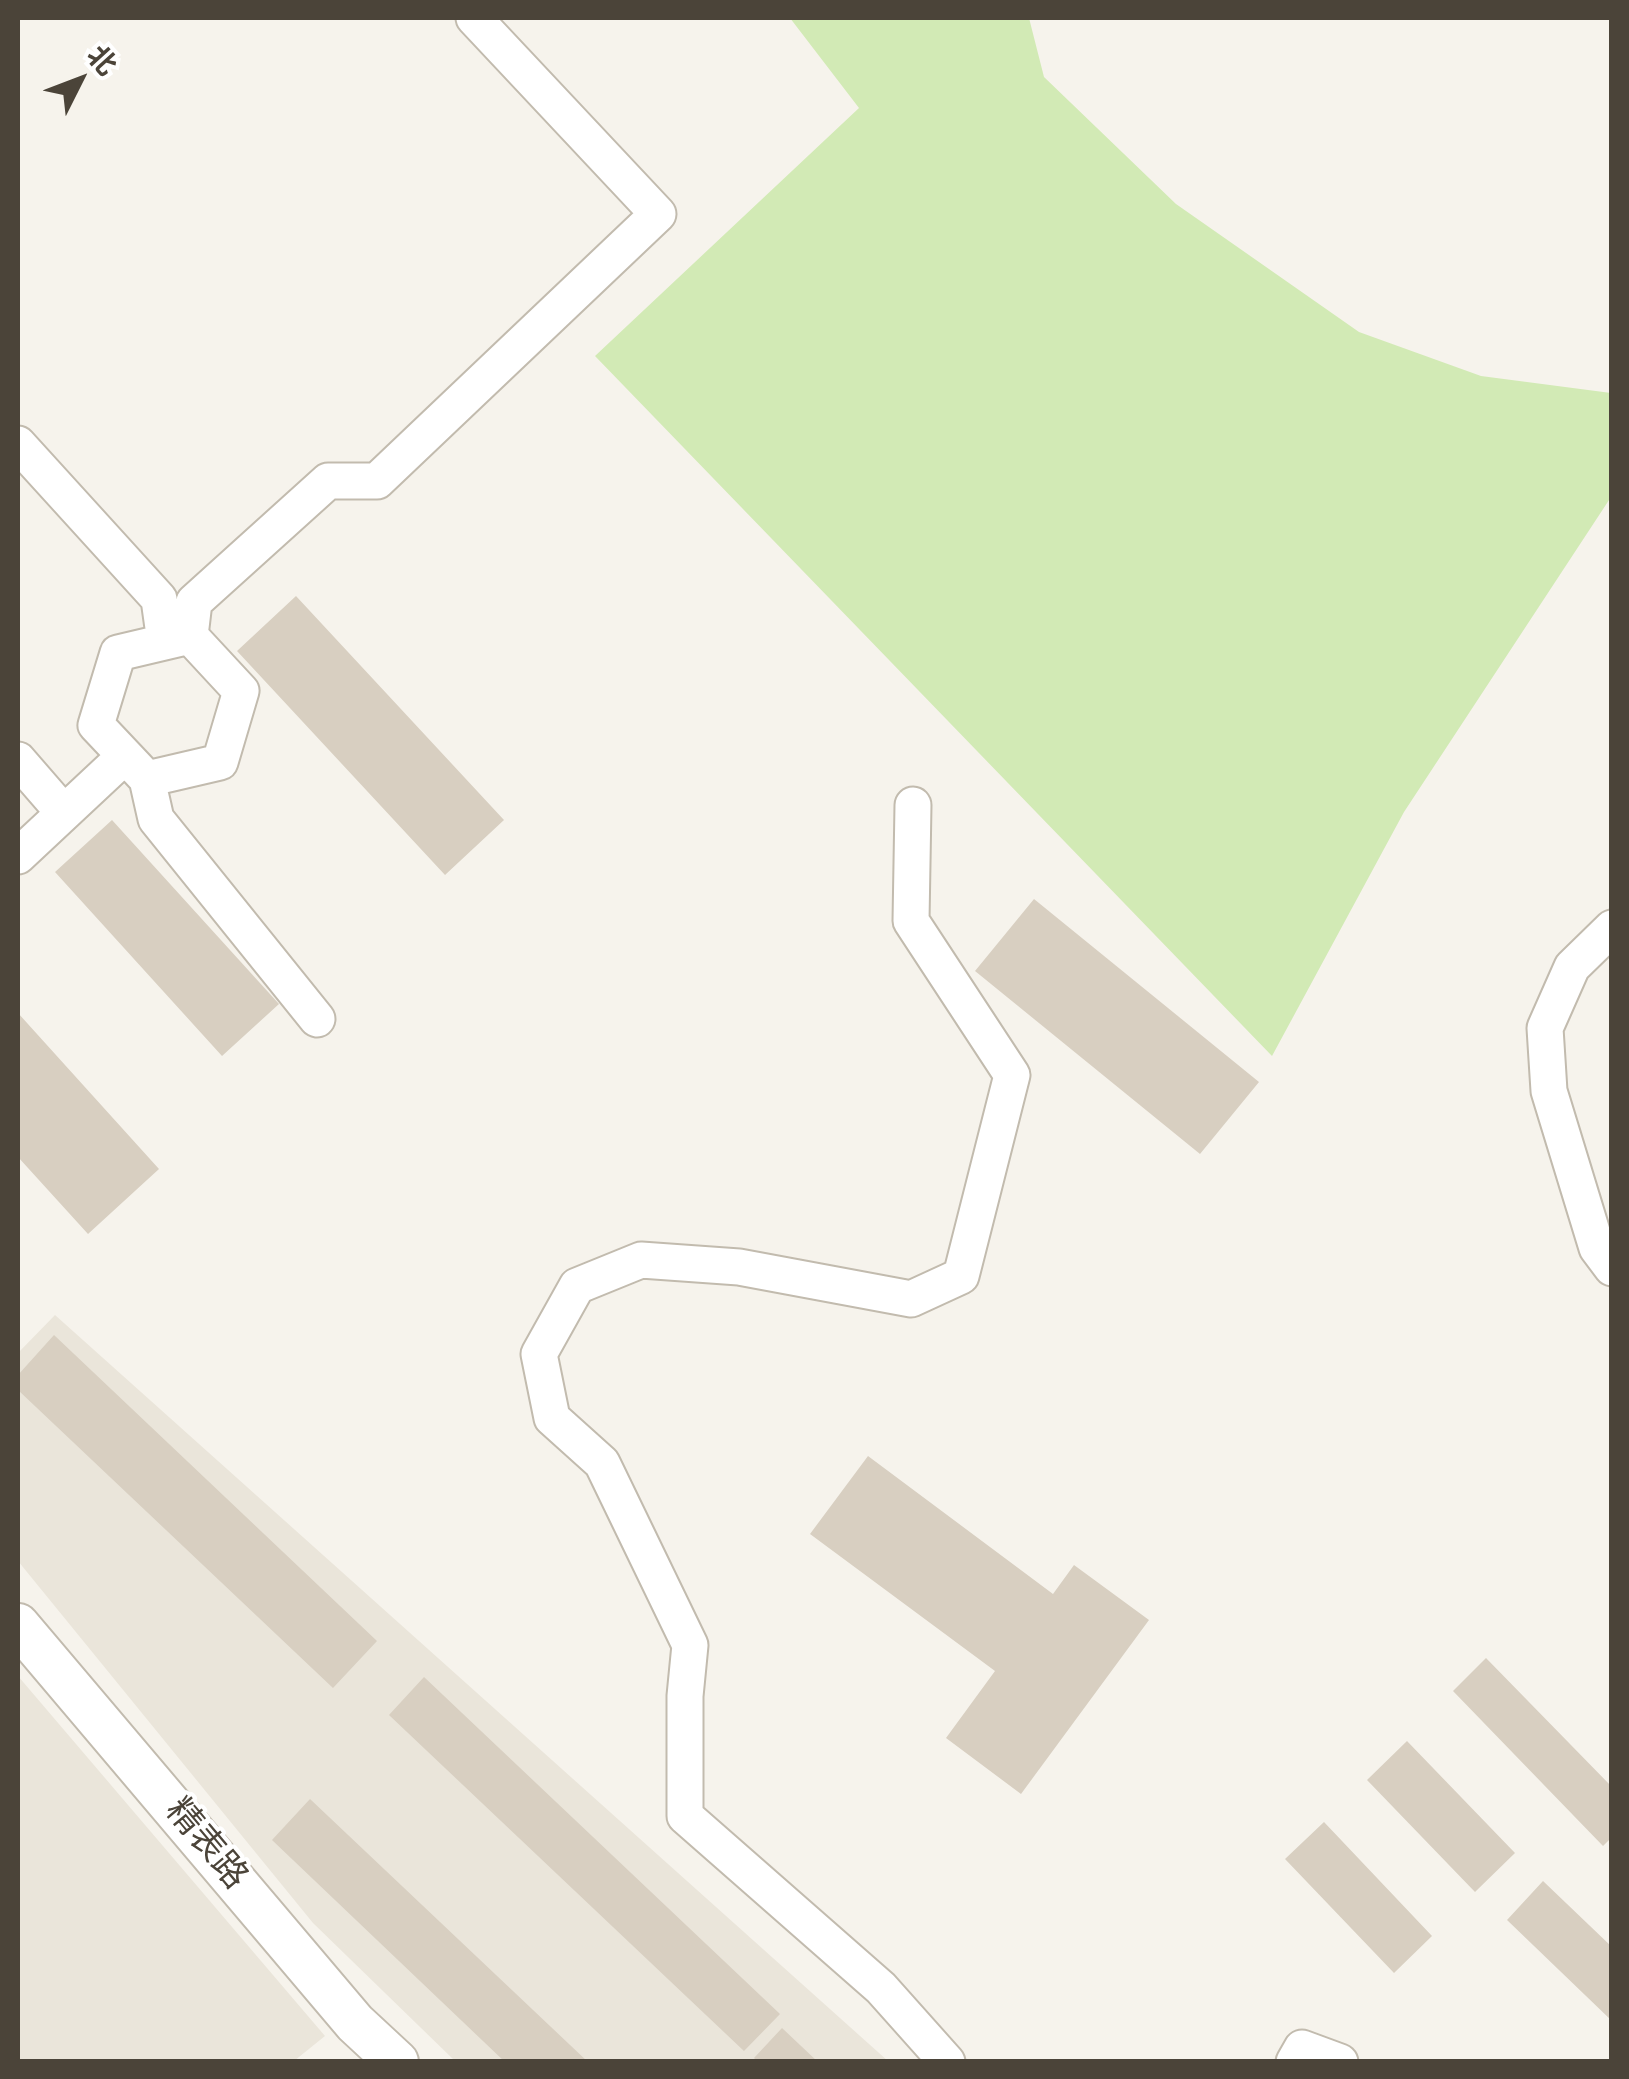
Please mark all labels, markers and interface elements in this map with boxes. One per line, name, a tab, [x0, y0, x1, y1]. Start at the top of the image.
north arrow	[30, 30, 130, 130]
text: 北	[77, 35, 128, 84]
street label: 精表路	[155, 1791, 255, 1899]

